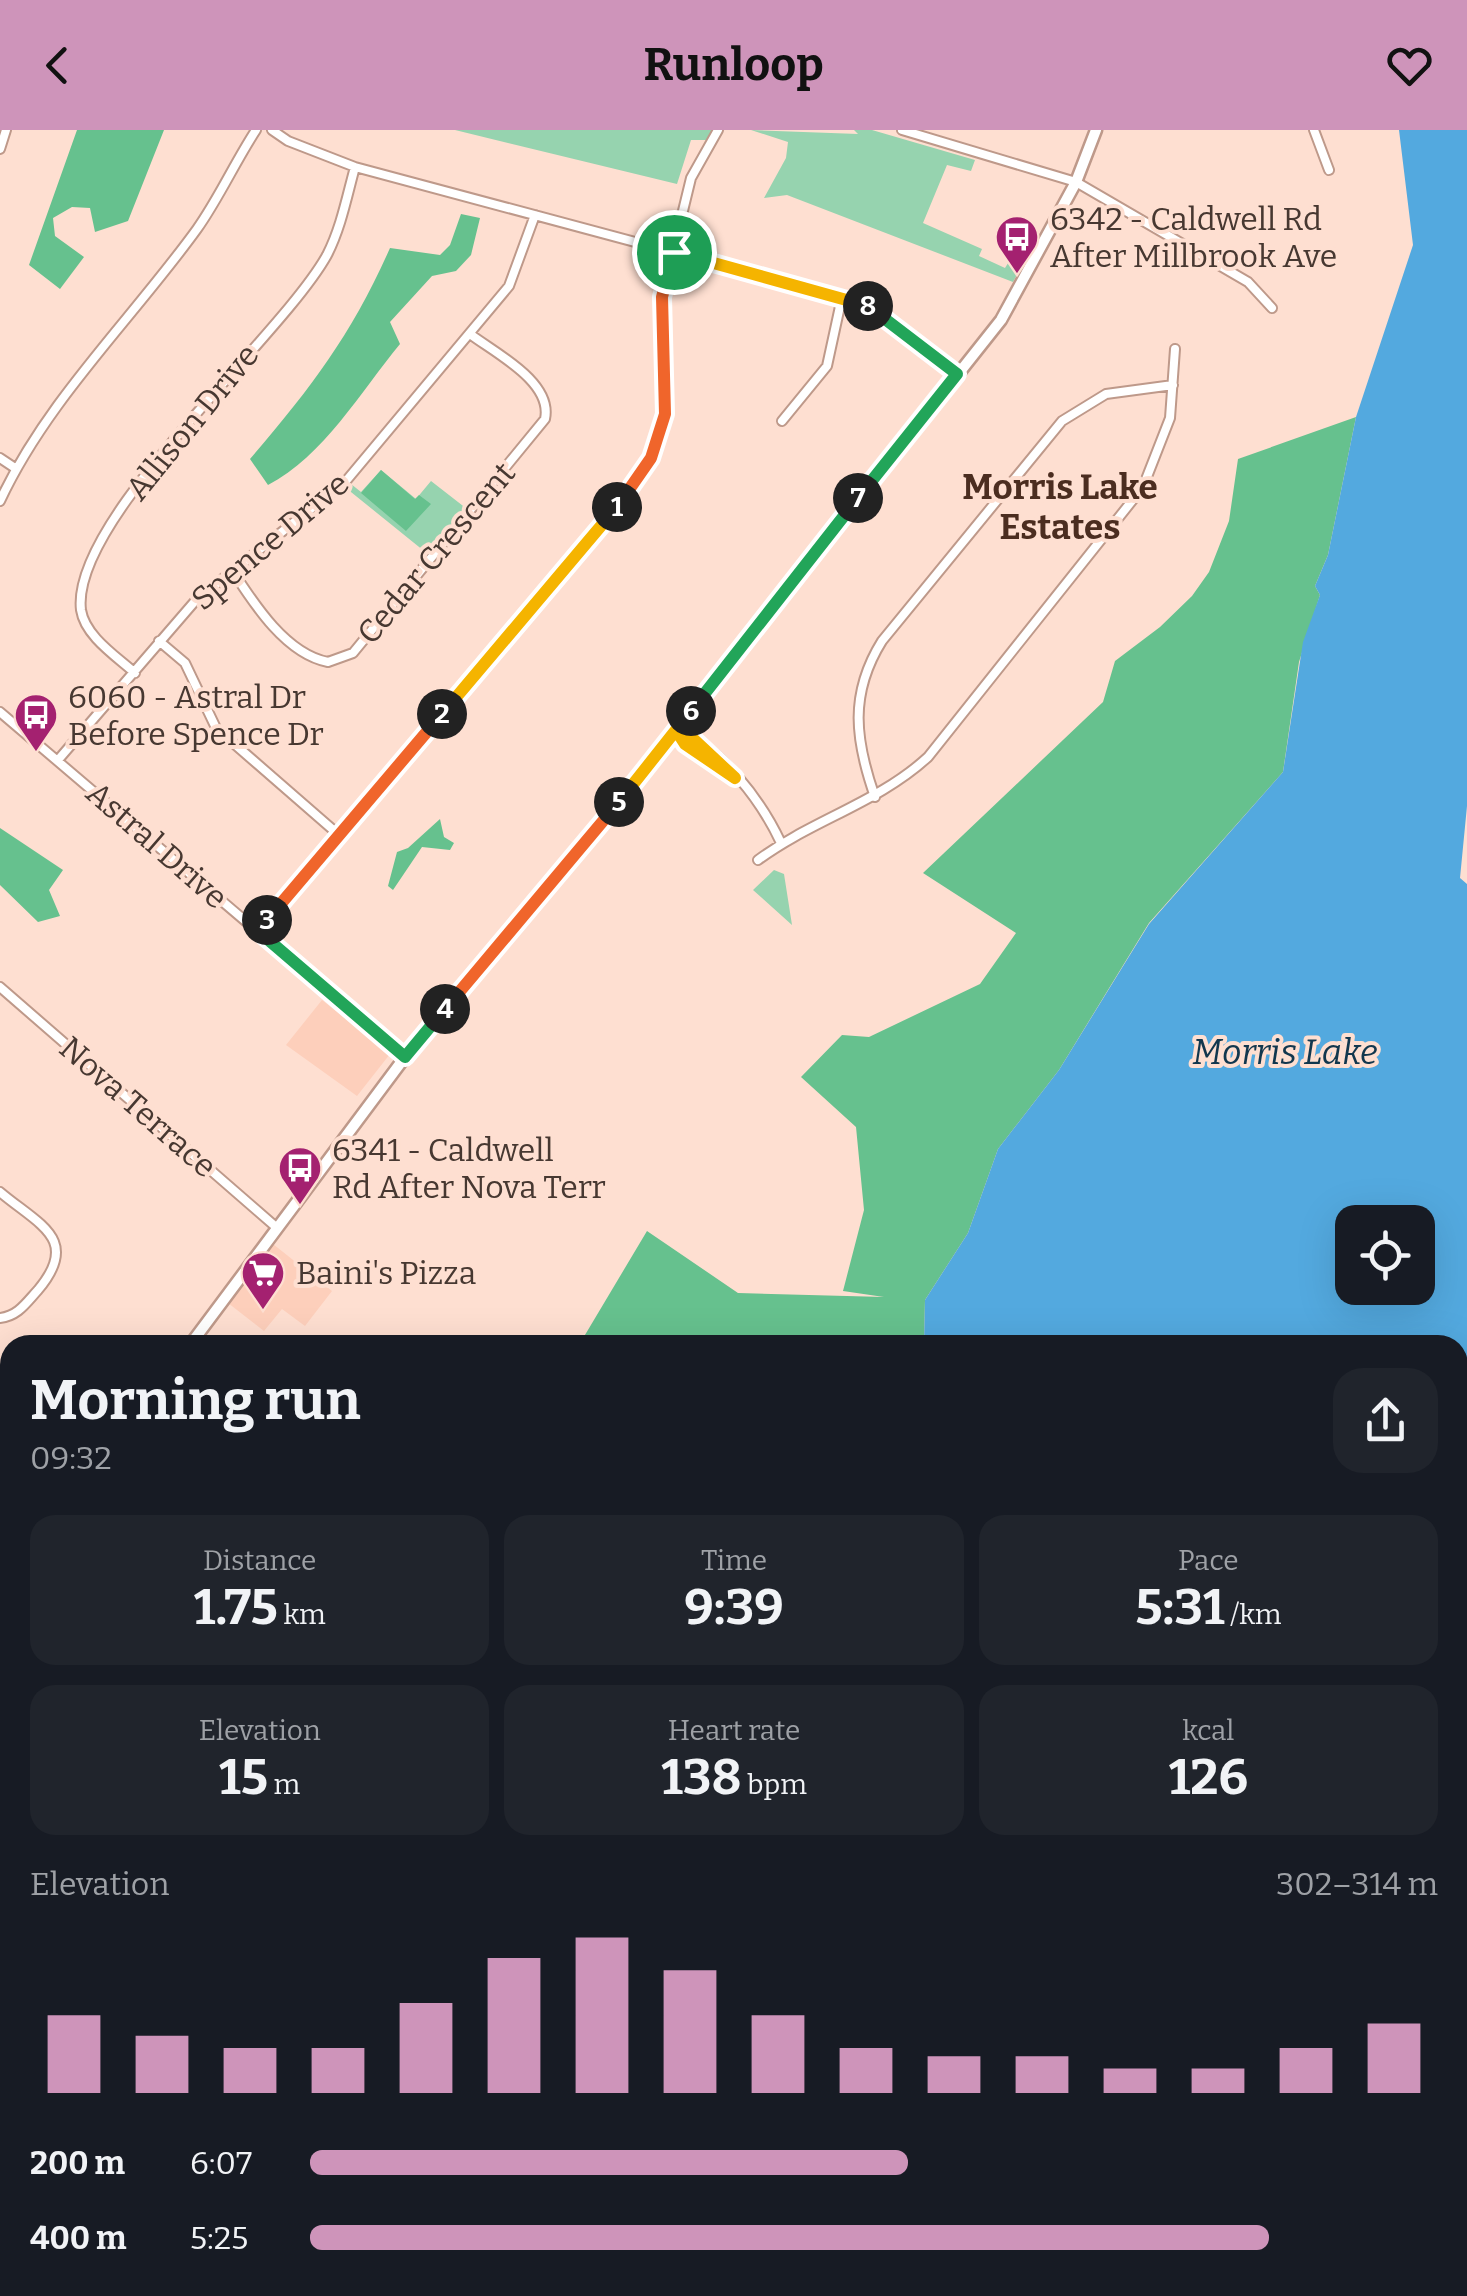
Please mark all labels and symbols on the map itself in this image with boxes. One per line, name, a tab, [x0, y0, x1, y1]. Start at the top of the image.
place label: 6342 - Caldwell Rd After Millbrook Ave	[1050, 200, 1337, 275]
pin	[632, 210, 717, 295]
bus stop icon: 6342 - Caldwell Rd After Millbrook Ave	[994, 214, 1040, 275]
pin: 8	[843, 281, 893, 331]
street label: Allison Drive	[118, 336, 266, 508]
street label: Cedar Crescent	[349, 454, 523, 651]
street label: Spence Drive	[184, 464, 356, 618]
district label: Morris Lake Estates	[962, 466, 1158, 548]
pin: 7	[833, 473, 883, 523]
pin: 1	[592, 482, 642, 532]
place label: 6060 - Astral Dr Before Spence Dr	[68, 678, 324, 753]
pin: 6	[666, 686, 716, 736]
pin: 2	[417, 689, 467, 739]
bus stop icon: 6060 - Astral Dr Before Spence Dr	[13, 692, 59, 753]
street label: Astral Drive	[79, 774, 235, 916]
pin: 5	[594, 777, 644, 827]
pin: 3	[242, 895, 292, 945]
pin: 4	[420, 984, 470, 1034]
street label: Nova Terrace	[52, 1029, 224, 1185]
water label: Morris Lake	[1192, 1031, 1378, 1073]
place label: 6341 - Caldwell Rd After Nova Terr	[332, 1131, 606, 1206]
bus stop icon: 6341 - Caldwell Rd After Nova Terr	[277, 1145, 323, 1206]
supermarket icon: Baini's Pizza	[240, 1250, 286, 1311]
place label: Baini's Pizza	[296, 1254, 476, 1292]

